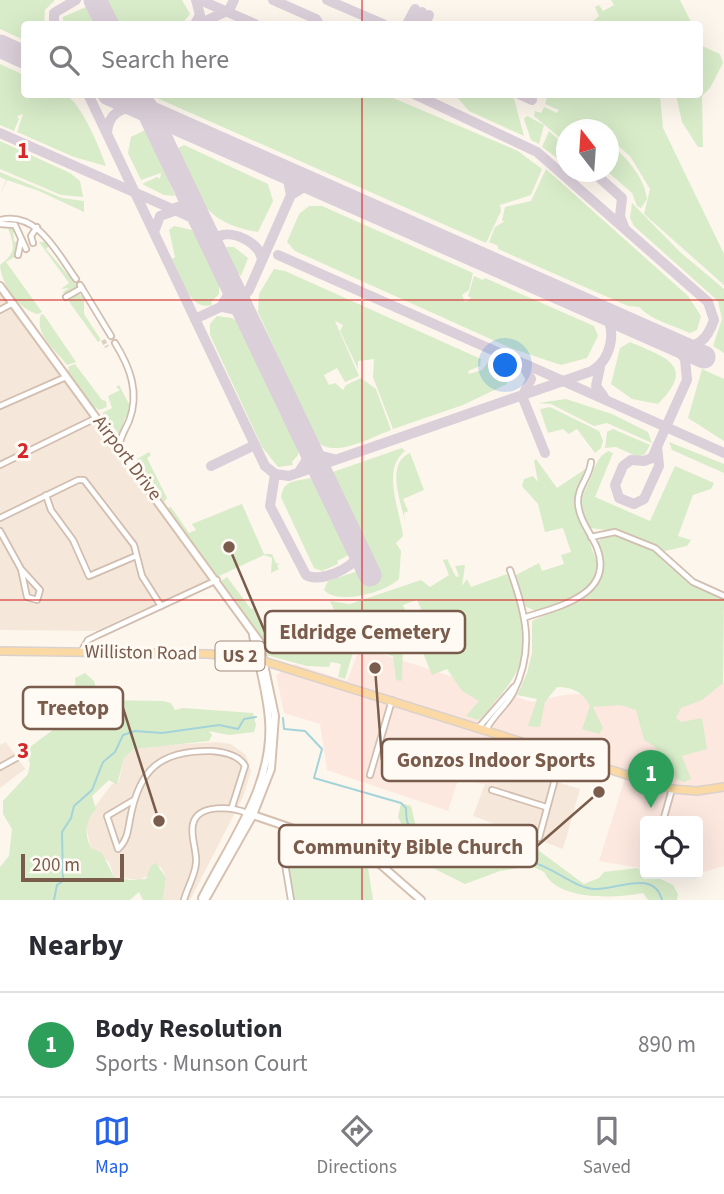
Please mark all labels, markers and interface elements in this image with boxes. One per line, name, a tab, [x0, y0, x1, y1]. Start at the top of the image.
search box	[21, 21, 703, 98]
icon: search	[45, 41, 83, 79]
text: Search here	[101, 41, 229, 78]
north arrow	[556, 119, 619, 182]
text: 1	[17, 134, 29, 167]
your location	[488, 348, 522, 382]
street label: Airport Drive	[86, 410, 168, 506]
text: 2	[17, 434, 29, 467]
callout: Eldridge Cemetery	[265, 611, 465, 653]
text: Eldridge Cemetery	[279, 617, 451, 647]
street label: Williston Road	[84, 639, 198, 667]
road number: US 2	[216, 642, 264, 670]
callout: Treetop	[23, 687, 123, 729]
text: Treetop	[37, 693, 109, 723]
text: 3	[17, 734, 29, 767]
callout: Gonzos Indoor Sports	[382, 739, 609, 781]
text: Gonzos Indoor Sports	[397, 745, 595, 775]
pin: 1	[628, 750, 674, 808]
map controls	[640, 816, 703, 879]
button: locate	[640, 816, 703, 879]
callout: Community Bible Church	[279, 825, 537, 867]
text: Community Bible Church	[293, 832, 523, 862]
scale bar	[21, 851, 124, 883]
text: 200 m	[32, 852, 80, 879]
text: Nearby	[28, 924, 123, 967]
text: Body Resolution	[95, 1010, 283, 1047]
text: 1	[45, 1028, 57, 1061]
text: 890 m	[638, 1028, 696, 1061]
text: Sports · Munson Court	[95, 1047, 308, 1080]
tab: Map	[93, 1112, 131, 1181]
tab: Directions	[317, 1112, 397, 1181]
tab: Saved	[583, 1112, 631, 1181]

